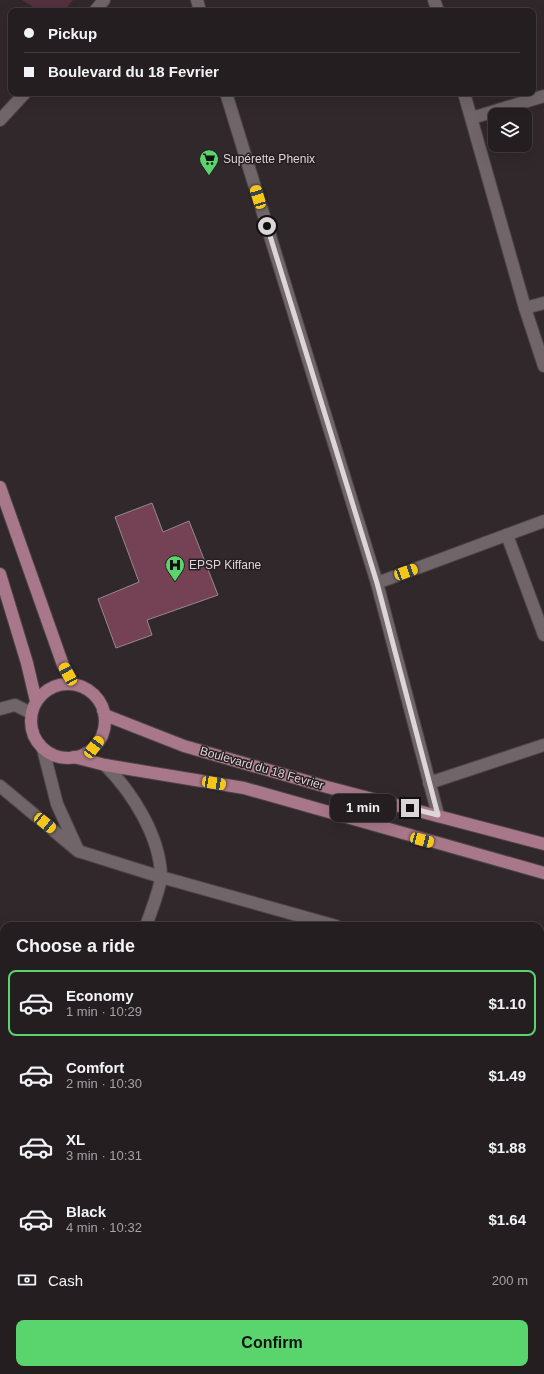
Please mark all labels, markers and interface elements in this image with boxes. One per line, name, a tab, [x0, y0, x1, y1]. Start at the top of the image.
text: Pickup	[48, 25, 97, 42]
text: Boulevard du 18 Fevrier	[48, 63, 219, 80]
map controls	[488, 108, 532, 152]
button: layers	[488, 108, 532, 152]
supermarket icon: Supérette Phenix	[198, 148, 220, 176]
place label: Supérette Phenix	[223, 152, 315, 166]
car	[249, 184, 267, 210]
route start	[258, 217, 276, 235]
hospital icon: EPSP Kiffane	[164, 554, 186, 582]
place label: EPSP Kiffane	[189, 558, 262, 572]
car	[393, 562, 419, 582]
car	[57, 661, 79, 687]
car	[82, 734, 106, 760]
street label: Boulevard du 18 Fevrier	[199, 744, 325, 792]
car	[201, 775, 227, 791]
callout: 1 min	[330, 794, 396, 822]
route end	[401, 799, 419, 817]
text: 1 min	[346, 800, 380, 815]
car	[32, 811, 58, 835]
car	[409, 831, 435, 849]
text: Choose a ride	[16, 936, 135, 956]
icon: car	[18, 985, 54, 1021]
text: Economy	[66, 987, 134, 1004]
text: $1.10	[488, 995, 526, 1012]
text: 1 min · 10:29	[66, 1004, 142, 1019]
icon: car	[18, 1057, 54, 1093]
text: Comfort	[66, 1059, 124, 1076]
text: $1.49	[488, 1067, 526, 1084]
text: 2 min · 10:30	[66, 1076, 142, 1091]
icon: car	[18, 1129, 54, 1165]
text: XL	[66, 1131, 85, 1148]
text: $1.88	[488, 1139, 526, 1156]
text: 3 min · 10:31	[66, 1148, 142, 1163]
icon: car	[18, 1201, 54, 1237]
text: Black	[66, 1203, 106, 1220]
text: $1.64	[488, 1211, 526, 1228]
text: 4 min · 10:32	[66, 1220, 142, 1235]
icon: cash	[16, 1269, 38, 1291]
text: Cash	[48, 1272, 83, 1289]
text: 200 m	[492, 1273, 528, 1288]
button: Confirm	[16, 1320, 528, 1366]

